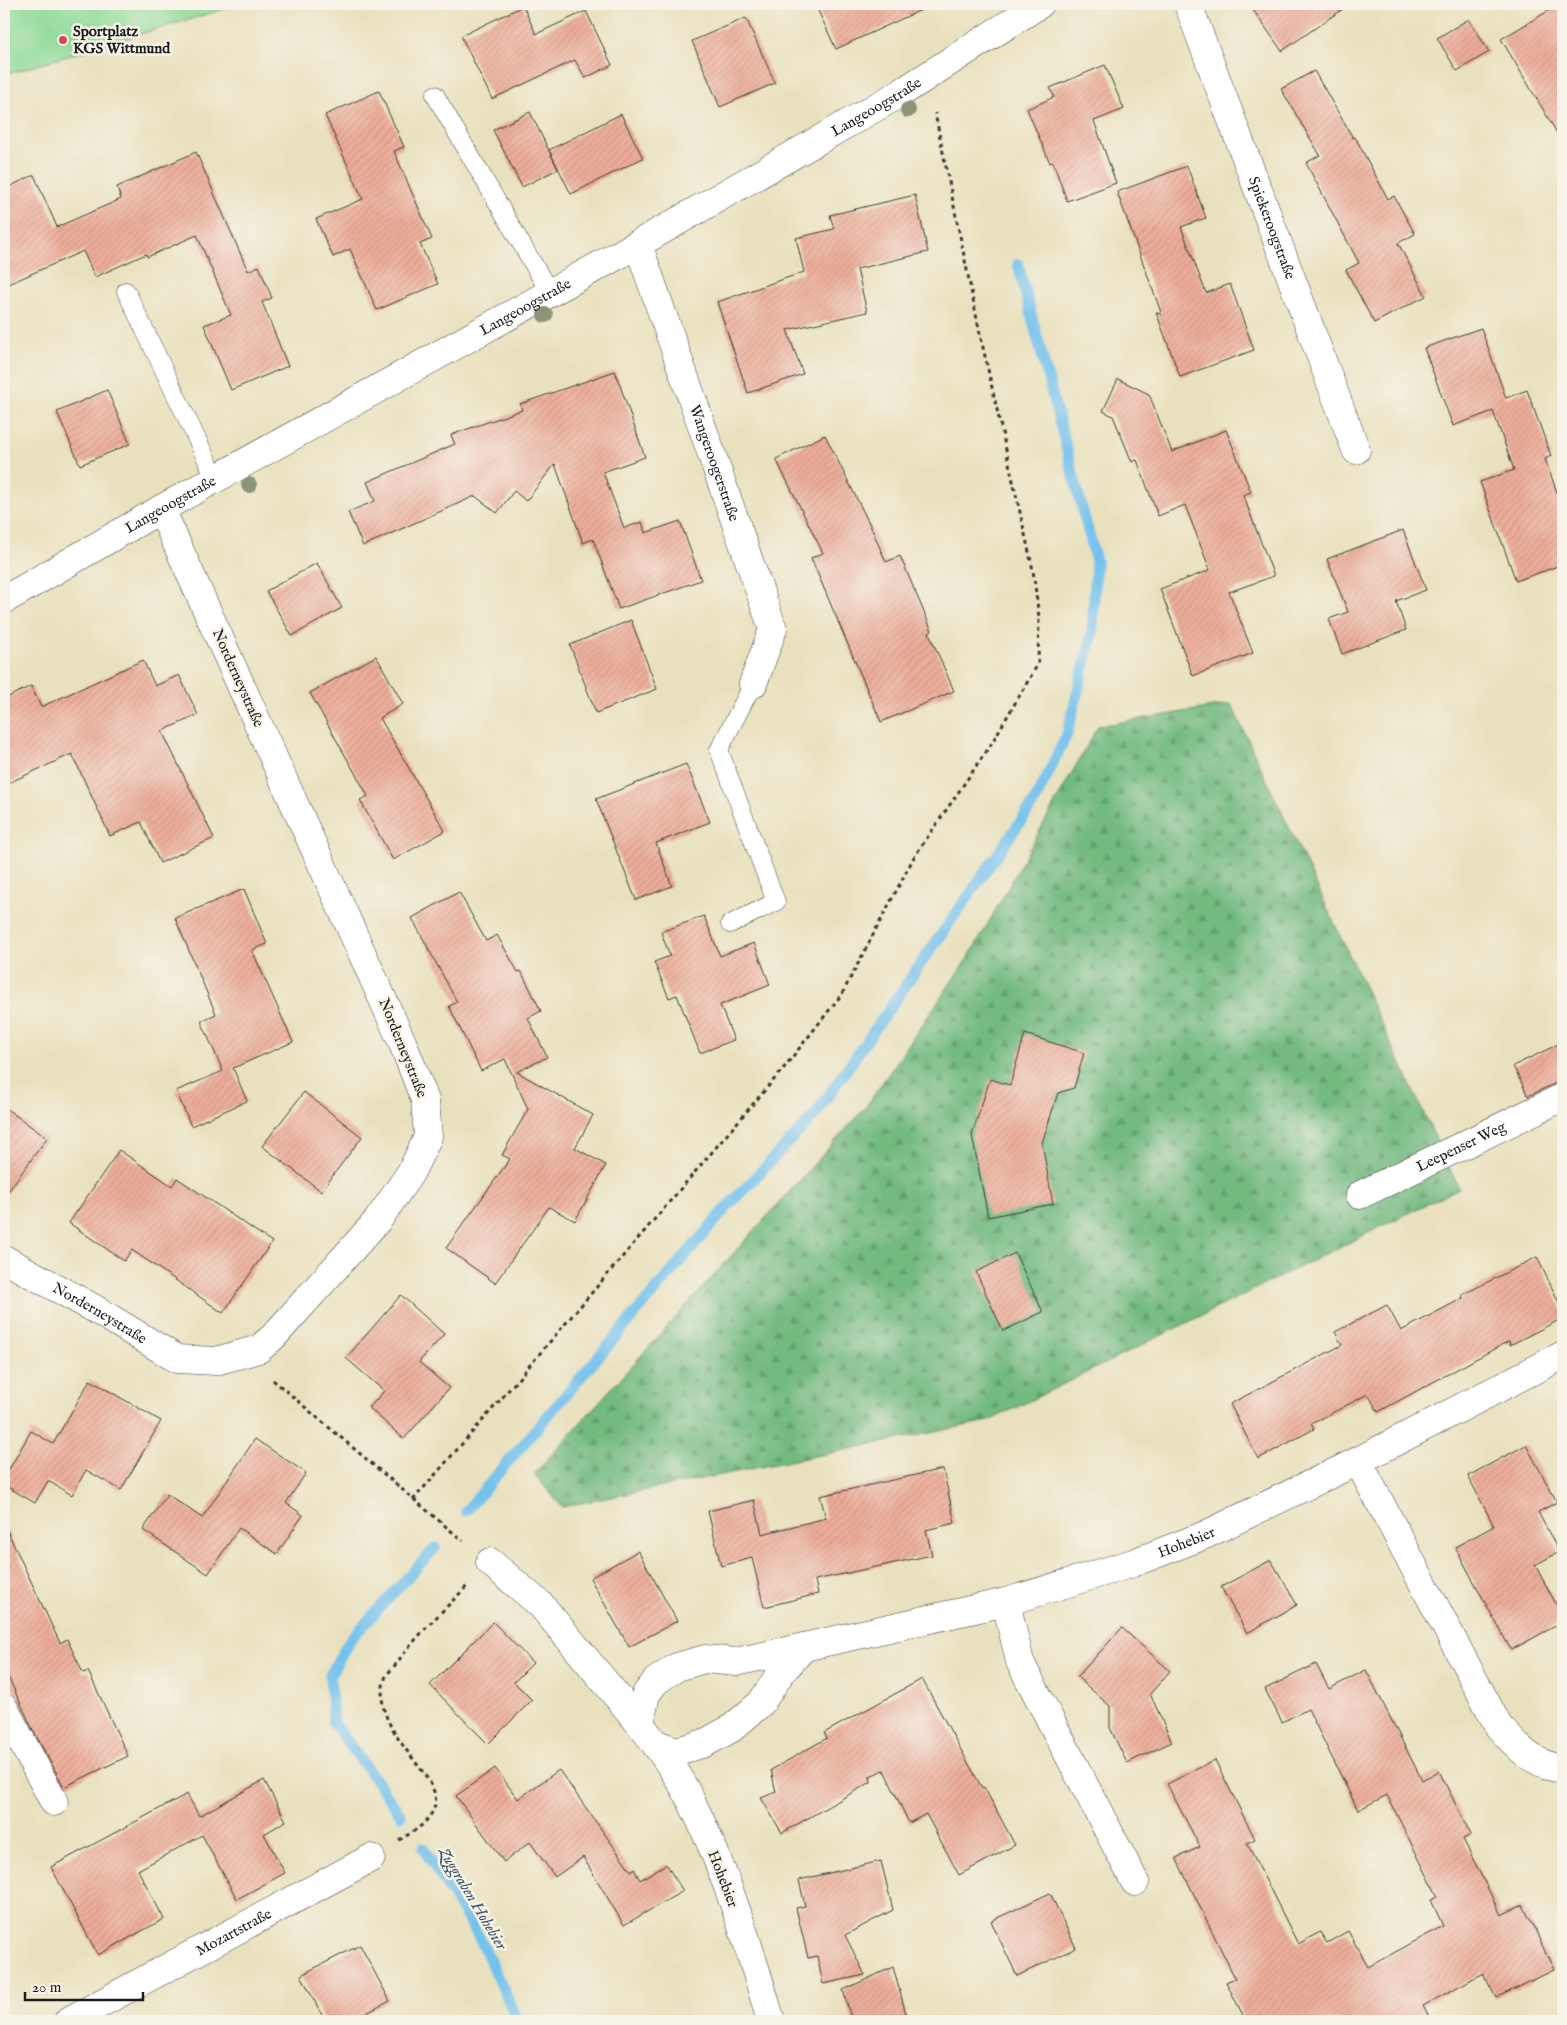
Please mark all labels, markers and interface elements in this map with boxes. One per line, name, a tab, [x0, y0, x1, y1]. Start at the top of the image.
place label: Sportplatz KGS Wittmund	[73, 22, 171, 58]
marker: Sportplatz KGS Wittmund	[57, 34, 69, 46]
street label: Langeoogstraße	[828, 73, 925, 141]
street label: Spiekeroogstraße	[1244, 174, 1300, 282]
street label: Langeoogstraße	[476, 274, 574, 340]
street label: Wangeroogerstraße	[686, 402, 744, 524]
street label: Langeoogstraße	[121, 471, 219, 537]
street label: Norderneystraße	[208, 626, 268, 730]
street label: Norderneystraße	[374, 995, 432, 1101]
street label: Leepenser Weg	[1413, 1116, 1510, 1176]
street label: Norderneystraße	[49, 1278, 151, 1348]
street label: Hohebier	[1155, 1522, 1219, 1562]
water label: Zuggraben Hohebier	[432, 1842, 511, 1955]
street label: Hohebier	[703, 1848, 743, 1911]
street label: Mozartstraße	[192, 1904, 275, 1960]
scale bar	[25, 1970, 142, 2002]
text: 20 m	[32, 1978, 62, 1997]

